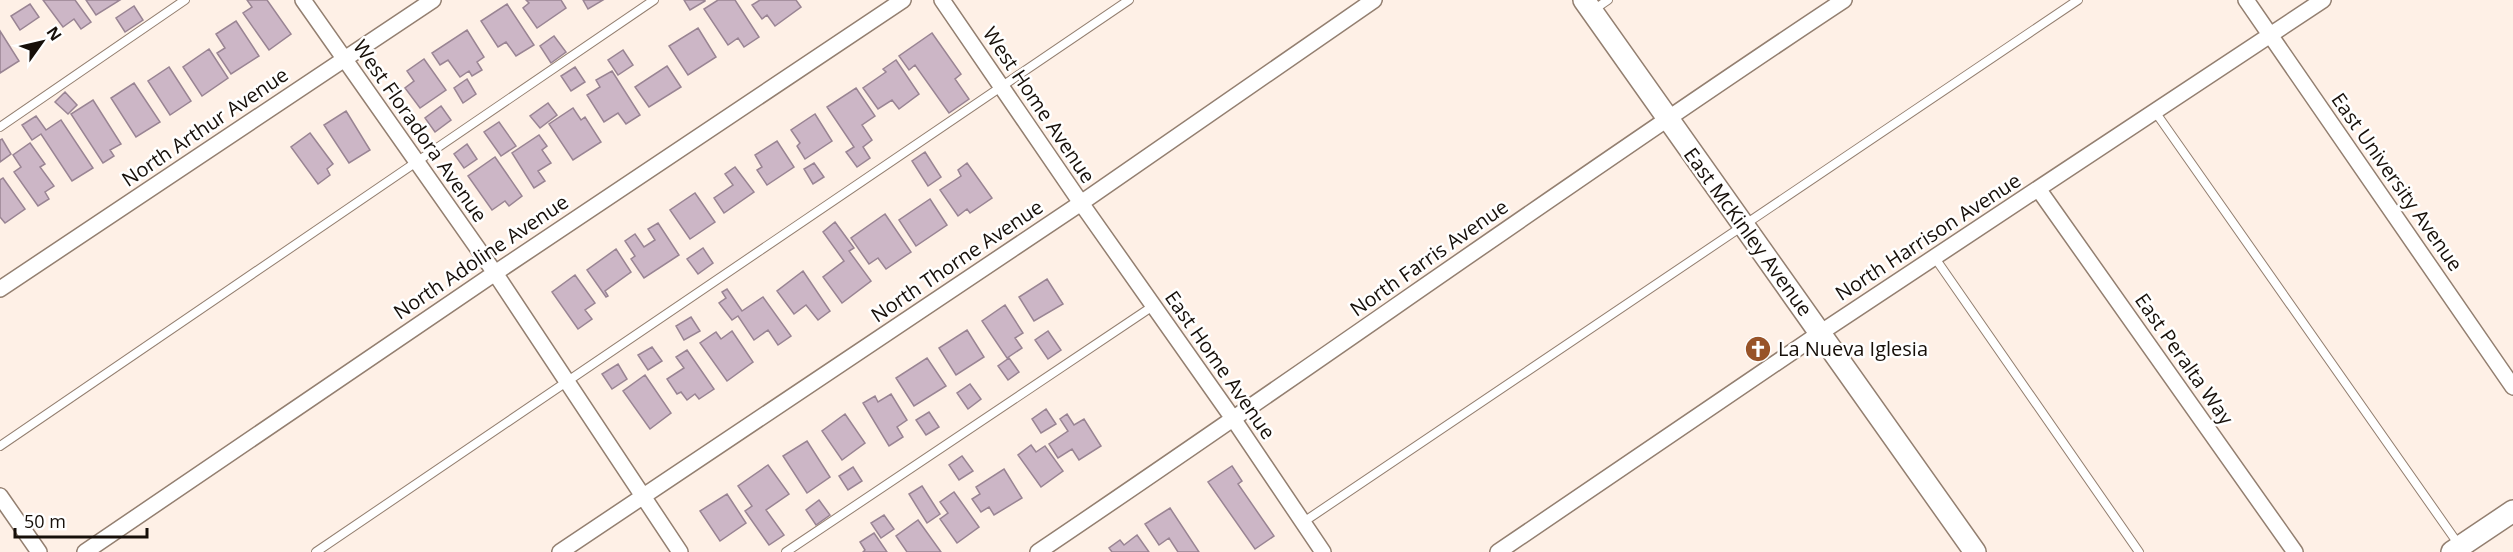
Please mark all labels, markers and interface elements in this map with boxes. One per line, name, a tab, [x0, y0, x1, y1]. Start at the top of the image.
north arrow	[12, 12, 72, 72]
street label: West Home Avenue	[977, 21, 1102, 188]
text: N	[42, 22, 67, 45]
street label: West Floradora Avenue	[347, 34, 494, 227]
street label: North Arthur Avenue	[116, 61, 293, 192]
street label: East University Avenue	[2326, 87, 2469, 276]
street label: East McKinley Avenue	[1678, 142, 1819, 321]
street label: North Harrison Avenue	[1830, 167, 2026, 307]
street label: North Adoline Avenue	[388, 188, 573, 325]
street label: North Thorne Avenue	[866, 193, 1048, 328]
street label: North Farris Avenue	[1344, 193, 1513, 322]
street label: East Home Avenue	[1159, 285, 1282, 444]
street label: East Peralta Way	[2129, 288, 2240, 431]
church icon: La Nueva Iglesia	[1743, 334, 1773, 364]
place label: La Nueva Iglesia	[1778, 335, 1928, 362]
scale bar	[15, 501, 147, 539]
text: 50 m	[24, 509, 66, 533]

